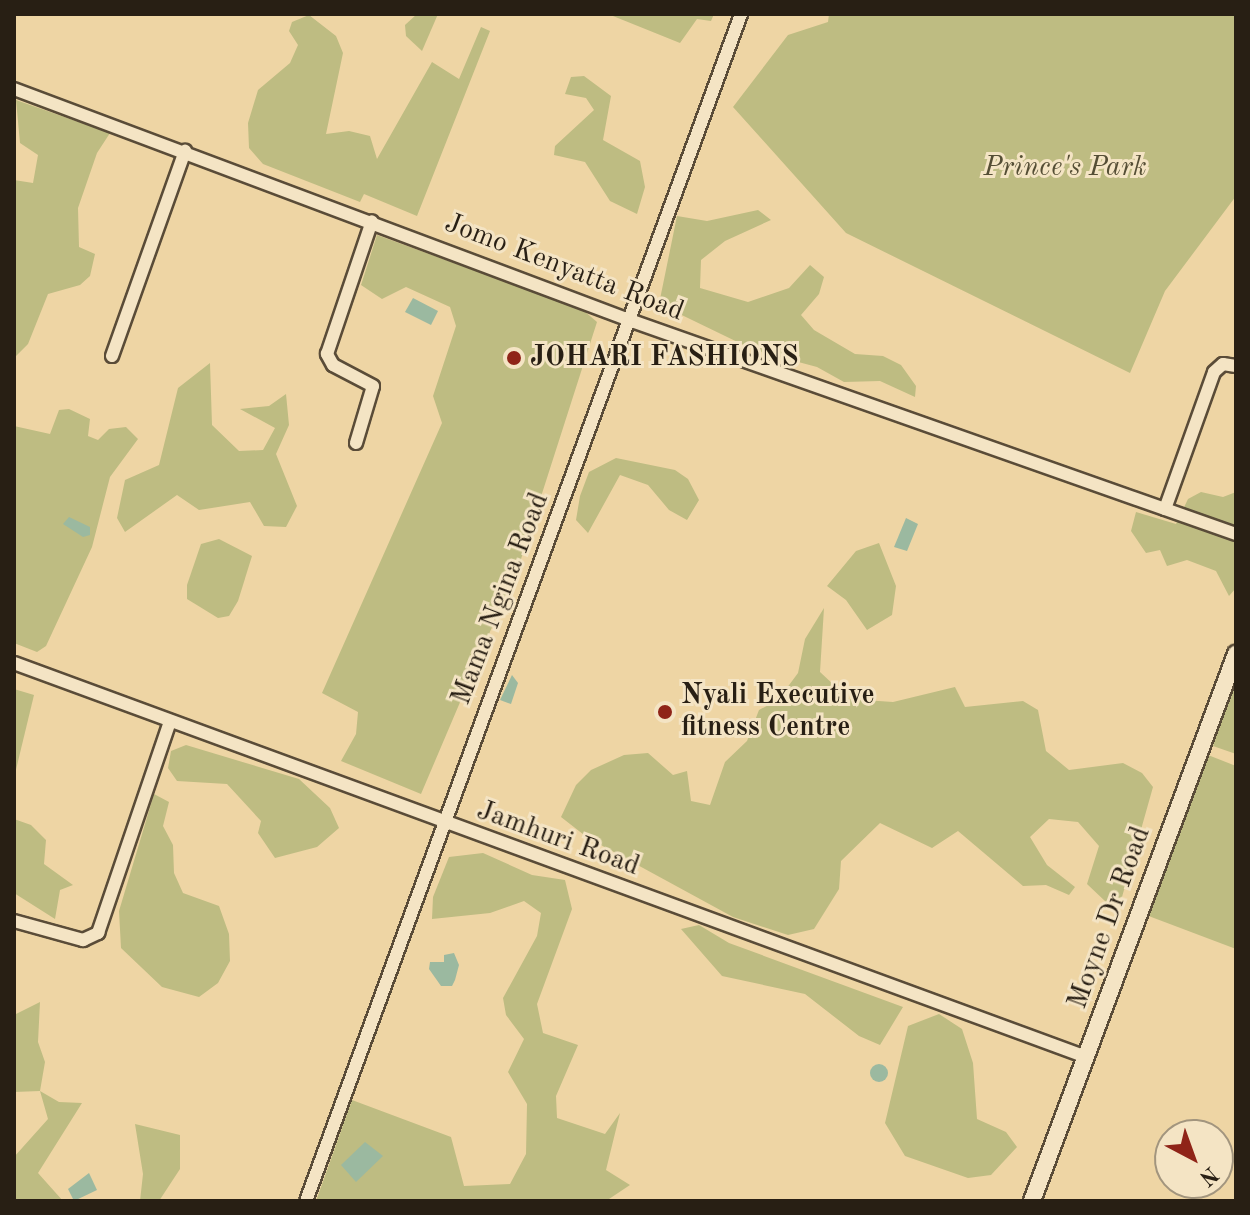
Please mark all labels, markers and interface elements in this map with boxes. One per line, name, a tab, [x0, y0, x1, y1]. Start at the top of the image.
park label: Prince's Park	[983, 151, 1147, 185]
street label: Jomo Kenyatta Road	[440, 207, 688, 329]
place label: JOHARI FASHIONS	[530, 341, 799, 375]
marker: JOHARI FASHIONS	[505, 349, 523, 367]
street label: Mama Ngina Road	[445, 488, 557, 710]
place label: Nyali Executive fitness Centre	[681, 679, 875, 745]
marker: Nyali Executive fitness Centre	[656, 703, 674, 721]
street label: Jamhuri Road	[472, 794, 644, 884]
street label: Moyne Dr Road	[1061, 822, 1159, 1014]
north arrow	[1154, 1119, 1234, 1199]
text: N	[1195, 1162, 1222, 1189]

